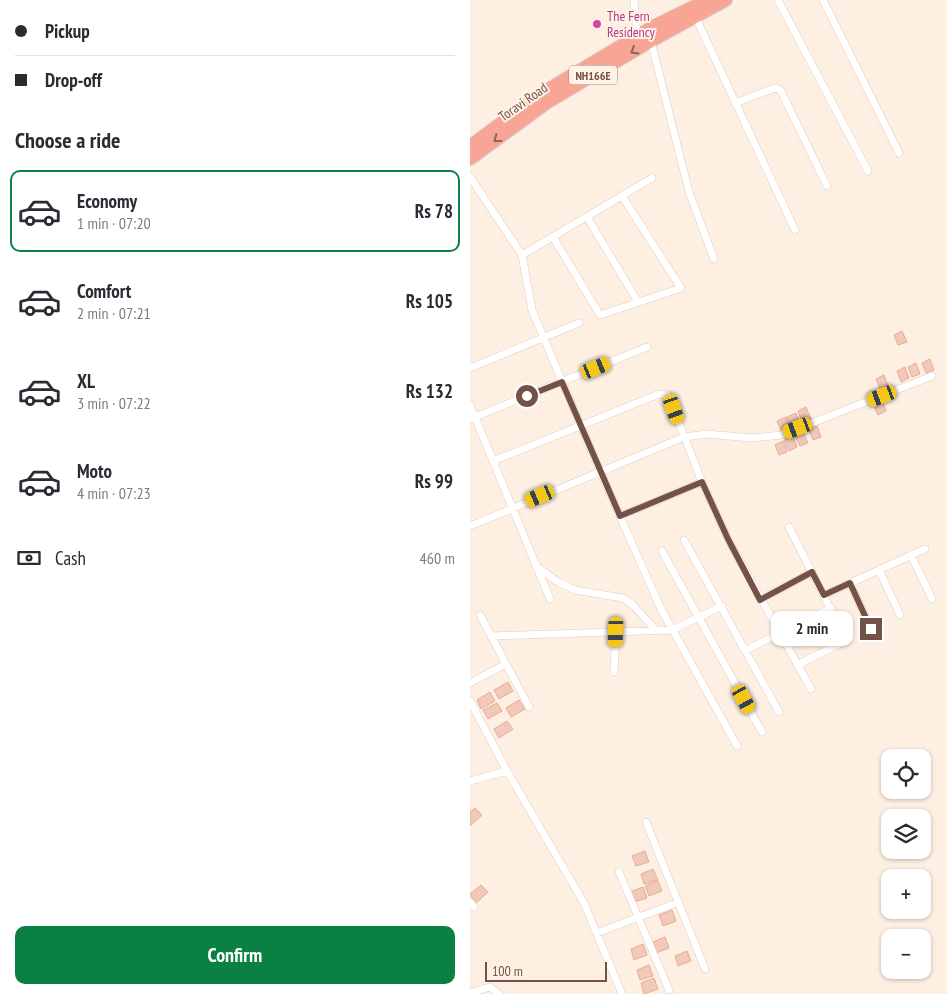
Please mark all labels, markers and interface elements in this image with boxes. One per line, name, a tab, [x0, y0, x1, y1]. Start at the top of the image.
place label: The Fern Residency	[607, 7, 656, 41]
marker: The Fern Residency	[591, 18, 603, 30]
text: Pickup	[45, 19, 90, 43]
one-way arrow	[630, 44, 639, 54]
road number: NH166E	[569, 66, 617, 84]
text: Drop-off	[45, 68, 102, 92]
street label: Toravi Road	[495, 79, 551, 125]
text: Choose a ride	[15, 126, 120, 154]
one-way arrow	[493, 133, 503, 142]
icon: car	[17, 189, 62, 234]
text: Economy	[77, 189, 137, 213]
text: Rs 78	[415, 199, 453, 223]
text: 1 min · 07:20	[77, 213, 151, 233]
icon: car	[17, 279, 62, 324]
text: Comfort	[77, 279, 131, 303]
text: Rs 105	[406, 289, 453, 313]
text: 2 min · 07:21	[77, 303, 151, 323]
car	[579, 355, 612, 381]
icon: car	[17, 369, 62, 414]
text: XL	[77, 369, 95, 393]
text: Rs 132	[406, 379, 453, 403]
car	[865, 384, 898, 408]
route start	[516, 385, 538, 407]
car	[662, 392, 685, 426]
text: 3 min · 07:22	[77, 393, 151, 413]
car	[781, 416, 814, 440]
icon: car	[17, 459, 62, 504]
text: Moto	[77, 459, 112, 483]
text: Rs 99	[415, 469, 453, 493]
text: 4 min · 07:23	[77, 483, 151, 503]
car	[523, 483, 556, 509]
icon: cash	[15, 544, 43, 572]
text: Cash	[55, 546, 86, 570]
text: 460 m	[420, 548, 455, 568]
callout: 2 min	[771, 612, 854, 646]
car	[607, 617, 624, 647]
text: 2 min	[796, 618, 828, 638]
route end	[860, 618, 882, 640]
car	[730, 682, 757, 716]
map controls	[881, 749, 931, 979]
button: locate	[881, 749, 931, 799]
button: layers	[881, 809, 931, 859]
button: +	[881, 869, 931, 919]
button: Confirm	[15, 926, 455, 984]
button: −	[881, 929, 931, 979]
scale bar	[485, 959, 608, 982]
text: 100 m	[492, 962, 523, 980]

